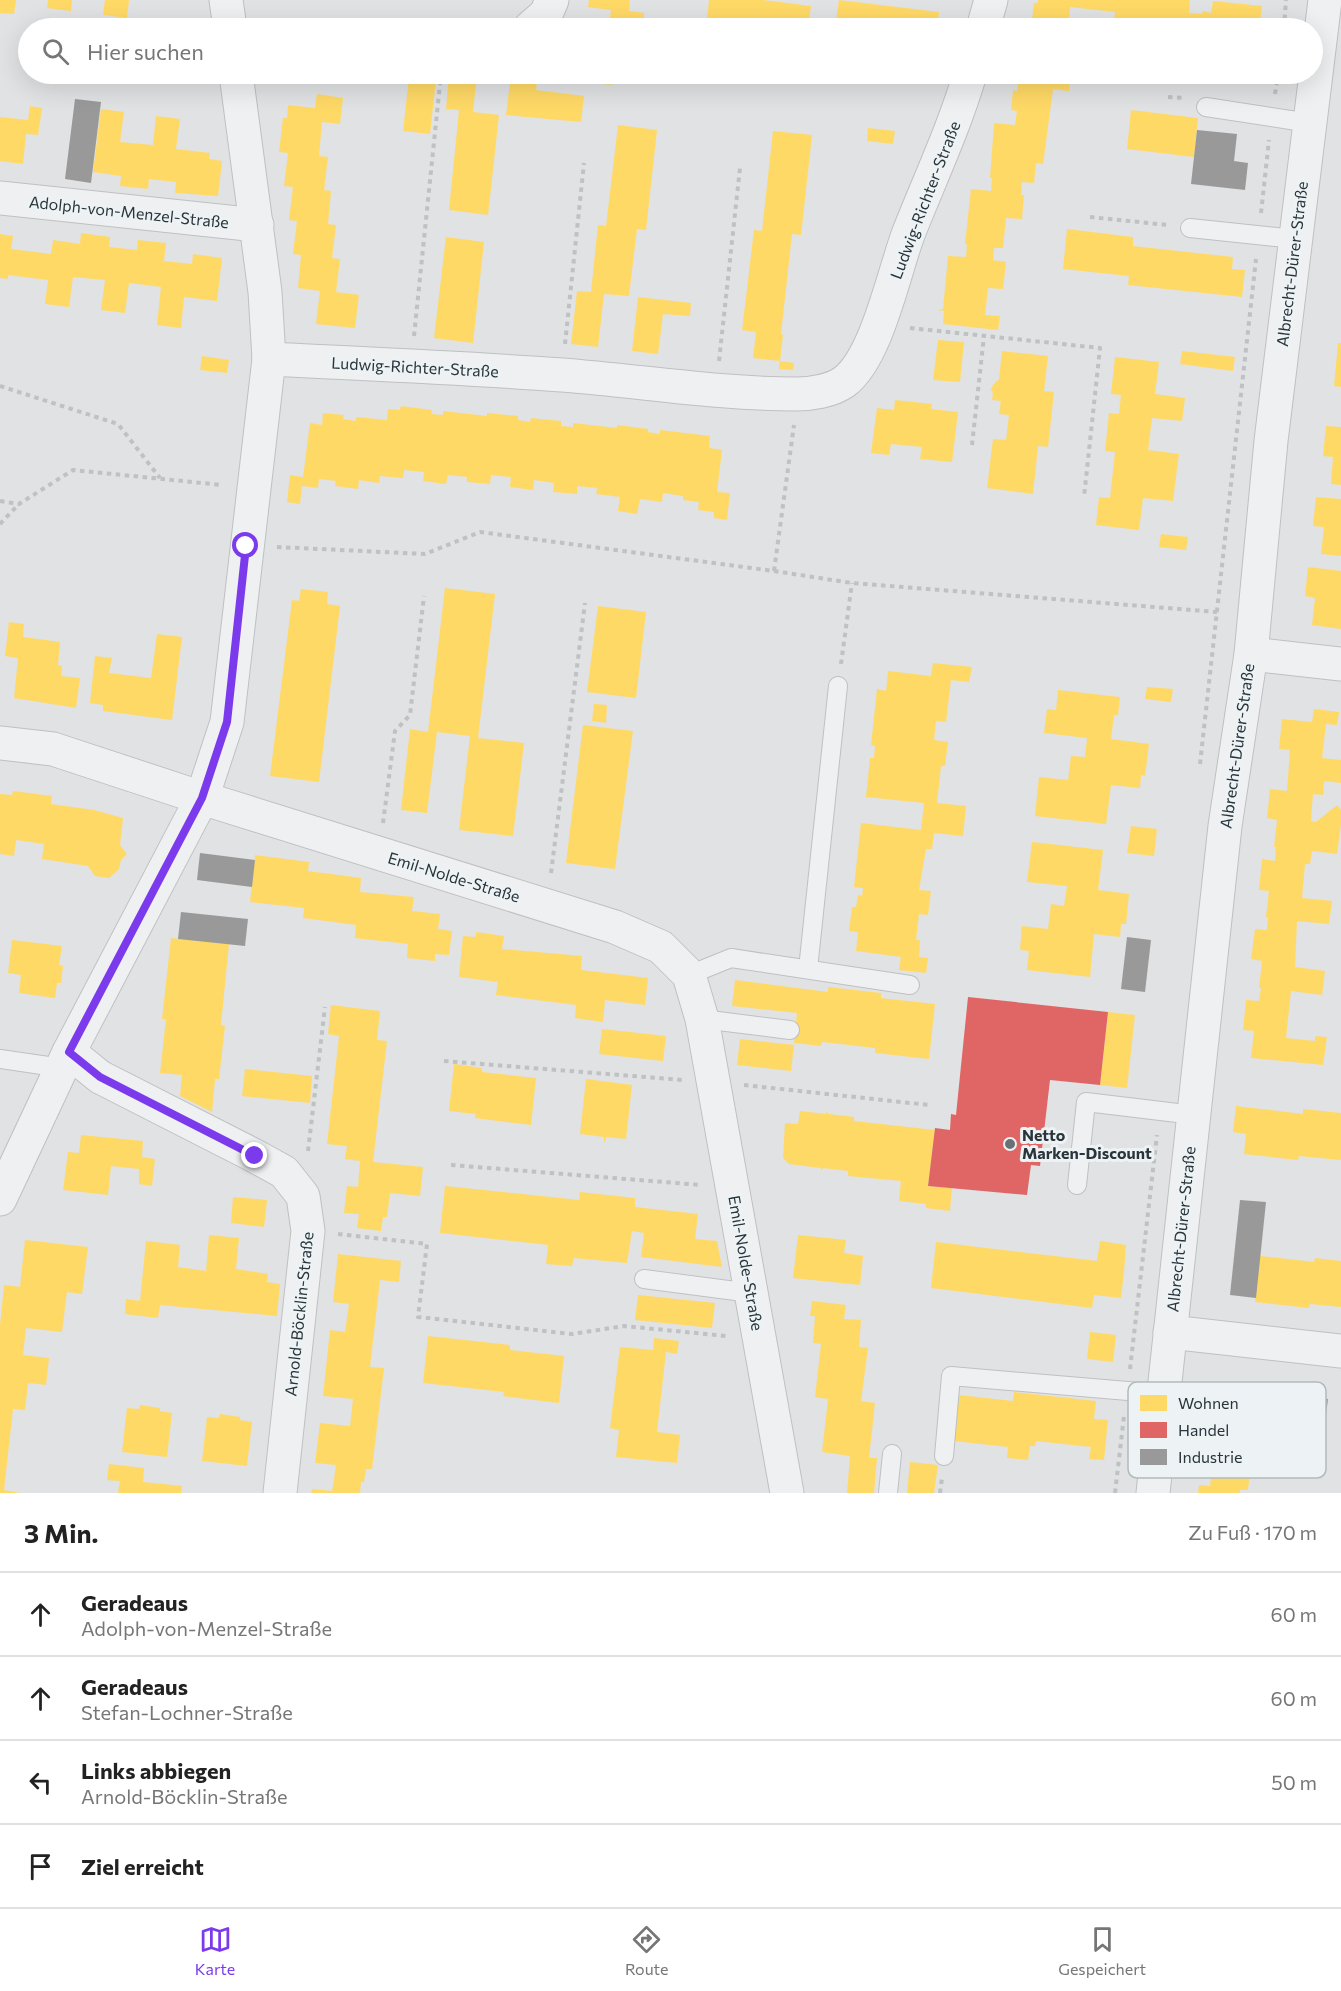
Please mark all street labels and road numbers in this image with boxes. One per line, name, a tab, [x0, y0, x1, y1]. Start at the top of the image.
street label: Ludwig-Richter-Straße	[886, 118, 963, 282]
street label: Albrecht-Dürer-Straße	[1272, 180, 1311, 348]
street label: Adolph-von-Menzel-Straße	[28, 192, 230, 231]
street label: Ludwig-Richter-Straße	[331, 353, 499, 380]
street label: Albrecht-Dürer-Straße	[1216, 662, 1257, 830]
street label: Emil-Nolde-Straße	[386, 847, 522, 906]
street label: Albrecht-Dürer-Straße	[1162, 1145, 1199, 1313]
street label: Emil-Nolde-Straße	[725, 1194, 768, 1332]
street label: Arnold-Böcklin-Straße	[280, 1231, 317, 1397]

